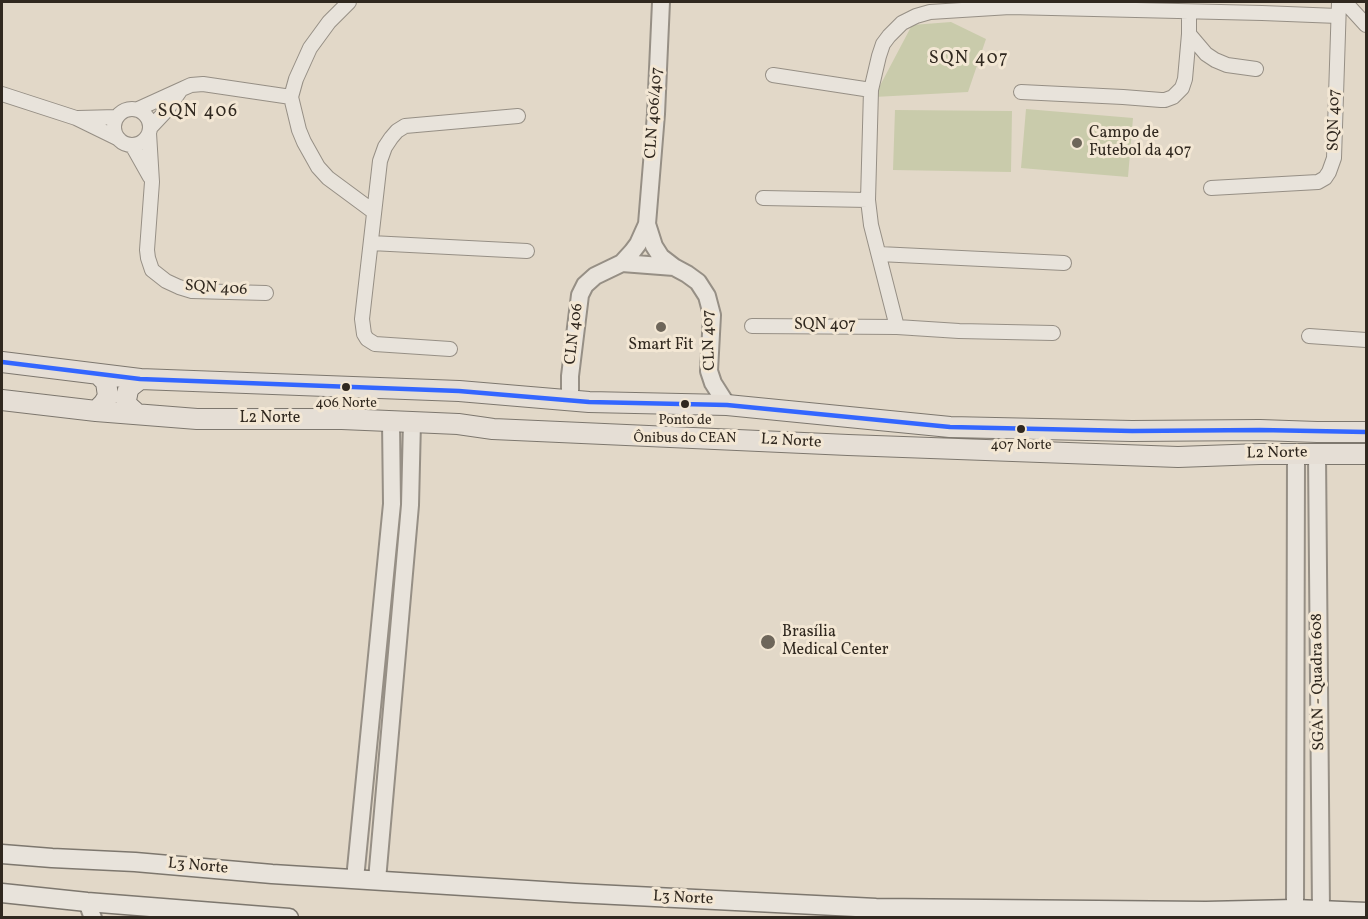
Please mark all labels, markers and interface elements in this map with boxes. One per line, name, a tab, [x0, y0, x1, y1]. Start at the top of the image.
district label: SQN 407	[929, 49, 1009, 71]
street label: CLN 406/407	[642, 66, 668, 160]
street label: SQN 407	[1325, 89, 1345, 151]
district label: SQN 406	[157, 102, 239, 124]
place label: Campo de Futebol da 407	[1089, 124, 1191, 162]
marker: Campo de Futebol da 407	[1070, 136, 1084, 150]
street label: SQN 406	[184, 277, 248, 301]
street label: CLN 406	[562, 302, 588, 366]
street label: CLN 407	[699, 309, 721, 371]
street label: SQN 407	[794, 316, 856, 336]
marker: Smart Fit	[654, 320, 668, 334]
place label: Smart Fit	[628, 336, 694, 356]
marker: 406 Norte	[340, 381, 352, 393]
place label: 406 Norte	[315, 396, 377, 412]
marker: Ponto de Ônibus do CEAN	[679, 398, 691, 410]
street label: L2 Norte	[240, 409, 300, 429]
place label: Ponto de Ônibus do CEAN	[634, 413, 736, 446]
marker: 407 Norte	[1015, 423, 1027, 435]
street label: L2 Norte	[760, 431, 822, 453]
place label: 407 Norte	[990, 438, 1052, 454]
street label: L2 Norte	[1246, 444, 1308, 464]
street label: SGAN - Quadra 608	[1308, 613, 1330, 751]
place label: Brasília Medical Center	[782, 623, 888, 661]
marker: Brasília Medical Center	[759, 633, 777, 651]
street label: L3 Norte	[167, 855, 229, 879]
street label: L3 Norte	[652, 888, 714, 910]

